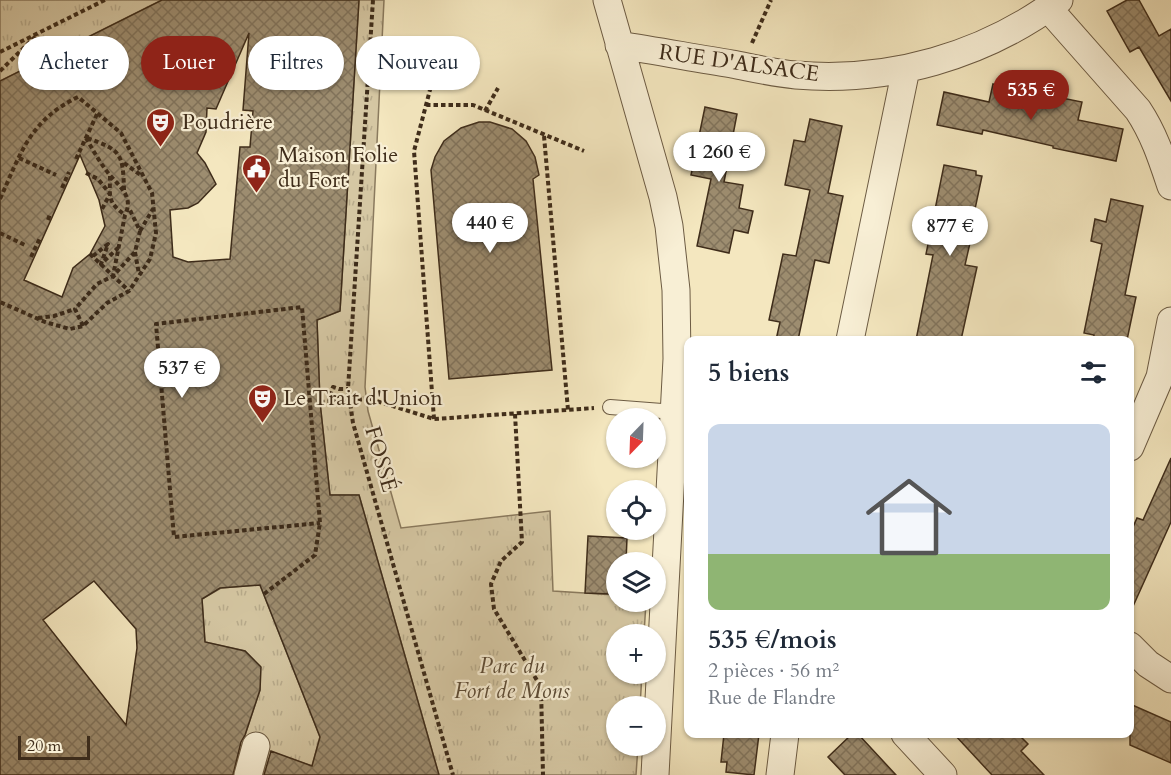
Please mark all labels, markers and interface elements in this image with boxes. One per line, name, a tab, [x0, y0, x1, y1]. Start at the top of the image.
chip: Acheter	[18, 36, 129, 90]
chip: Louer	[141, 36, 236, 90]
chip: Filtres	[248, 36, 344, 90]
chip: Nouveau	[356, 36, 480, 90]
street label: RUE D'ALSACE	[657, 37, 821, 89]
pin: 535 €	[989, 70, 1073, 121]
text: 535 €	[1007, 76, 1055, 103]
theatre icon: Poudrière	[145, 106, 177, 148]
place label: Poudrière	[182, 107, 273, 137]
pin: 1 260 €	[664, 132, 774, 183]
text: 1 260 €	[687, 138, 751, 165]
place label: Maison Folie du Fort	[278, 140, 398, 195]
public building icon: Maison Folie du Fort	[241, 152, 273, 194]
pin: 440 €	[448, 203, 532, 254]
pin: 877 €	[908, 206, 992, 257]
text: 440 €	[466, 209, 514, 236]
text: 877 €	[926, 212, 974, 239]
pin: 537 €	[140, 348, 224, 399]
text: 537 €	[158, 354, 206, 381]
text: 5 biens	[708, 355, 789, 390]
icon: filters	[1077, 356, 1110, 389]
theatre icon: Le Trait d'Union	[246, 382, 278, 424]
place label: Le Trait d'Union	[283, 383, 443, 413]
north arrow	[606, 408, 666, 468]
map controls	[606, 408, 666, 756]
street label: FOSSÉ	[357, 423, 405, 495]
icon: home	[855, 463, 963, 571]
button: locate	[606, 480, 666, 540]
button: layers	[606, 552, 666, 612]
text: 535 €/mois	[708, 622, 837, 657]
button: +	[606, 624, 666, 684]
park label: Parc du Fort de Mons	[454, 651, 570, 706]
text: 2 pièces · 56 m²	[708, 657, 839, 684]
text: Rue de Flandre	[708, 684, 836, 711]
button: −	[606, 696, 666, 756]
scale bar	[18, 733, 90, 760]
text: 20 m	[27, 735, 61, 757]

